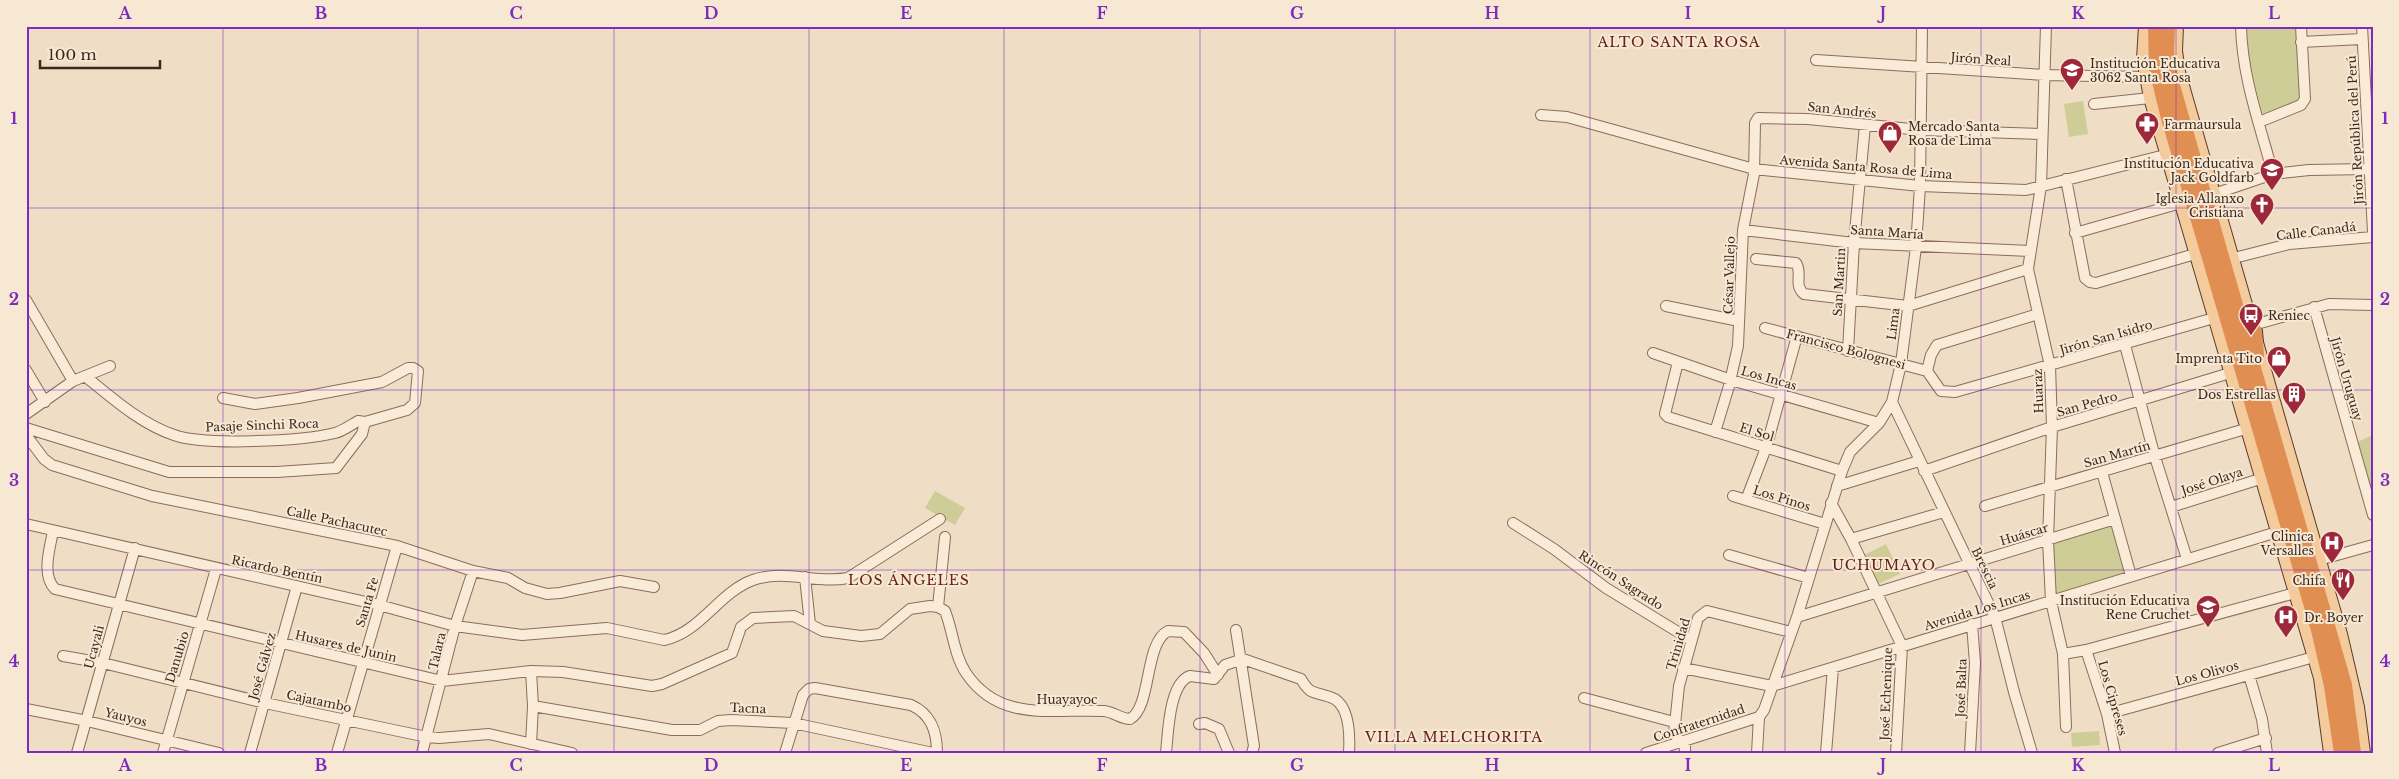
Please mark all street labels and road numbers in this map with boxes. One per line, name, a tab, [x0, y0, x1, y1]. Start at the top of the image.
street label: Jirón Real	[1948, 49, 2012, 69]
street label: Jirón República del Perú	[2344, 55, 2367, 207]
street label: San Andrés	[1807, 99, 1877, 121]
street label: Avenida Santa Rosa de Lima	[1778, 152, 1953, 182]
street label: Calle Canadá	[2275, 219, 2357, 243]
street label: Santa María	[1850, 222, 1924, 242]
street label: César Vallejo	[1720, 236, 1738, 314]
street label: San Martin	[1830, 247, 1848, 317]
street label: Lima	[1884, 307, 1902, 341]
street label: Jirón San Isidro	[2056, 317, 2154, 358]
street label: Francisco Bolognesi	[1785, 326, 1907, 372]
street label: Jirón Uruguay	[2327, 333, 2366, 423]
street label: Los Incas	[1739, 363, 1799, 393]
street label: Huaraz	[2030, 368, 2046, 414]
street label: San Pedro	[2055, 388, 2119, 420]
street label: Pasaje Sinchi Roca	[205, 416, 319, 434]
street label: El Sol	[1738, 420, 1776, 444]
street label: San Martín	[2082, 437, 2152, 471]
street label: José Olaya	[2177, 464, 2245, 499]
street label: Los Pinos	[1751, 482, 1813, 514]
street label: Calle Pachacutec	[285, 503, 389, 539]
street label: Huáscar	[1998, 519, 2050, 548]
street label: Brescia	[1969, 545, 2002, 592]
street label: Rincón Sagrado	[1576, 547, 1666, 613]
street label: Ricardo Bentín	[230, 552, 324, 586]
street label: Santa Fe	[352, 575, 382, 629]
street label: Avenida Los Incas	[1921, 587, 2032, 634]
street label: Trinidad	[1663, 616, 1693, 672]
street label: Ucayali	[81, 623, 107, 671]
street label: Husares de Junin	[294, 627, 398, 665]
street label: Danubio	[162, 629, 192, 685]
street label: José Gálvez	[245, 630, 279, 703]
street label: Talara	[425, 630, 449, 671]
street label: José Echenique	[1877, 647, 1895, 743]
street label: Los Olivos	[2174, 657, 2240, 689]
street label: José Balta	[1952, 658, 1970, 720]
street label: Los Cipreses	[2095, 659, 2131, 737]
street label: Cajatambo	[285, 687, 353, 715]
street label: Huayayoc	[1037, 692, 1098, 707]
street label: Tacna	[730, 700, 767, 716]
street label: Confraternidad	[1651, 701, 1747, 745]
street label: Yauyos	[102, 704, 149, 729]

